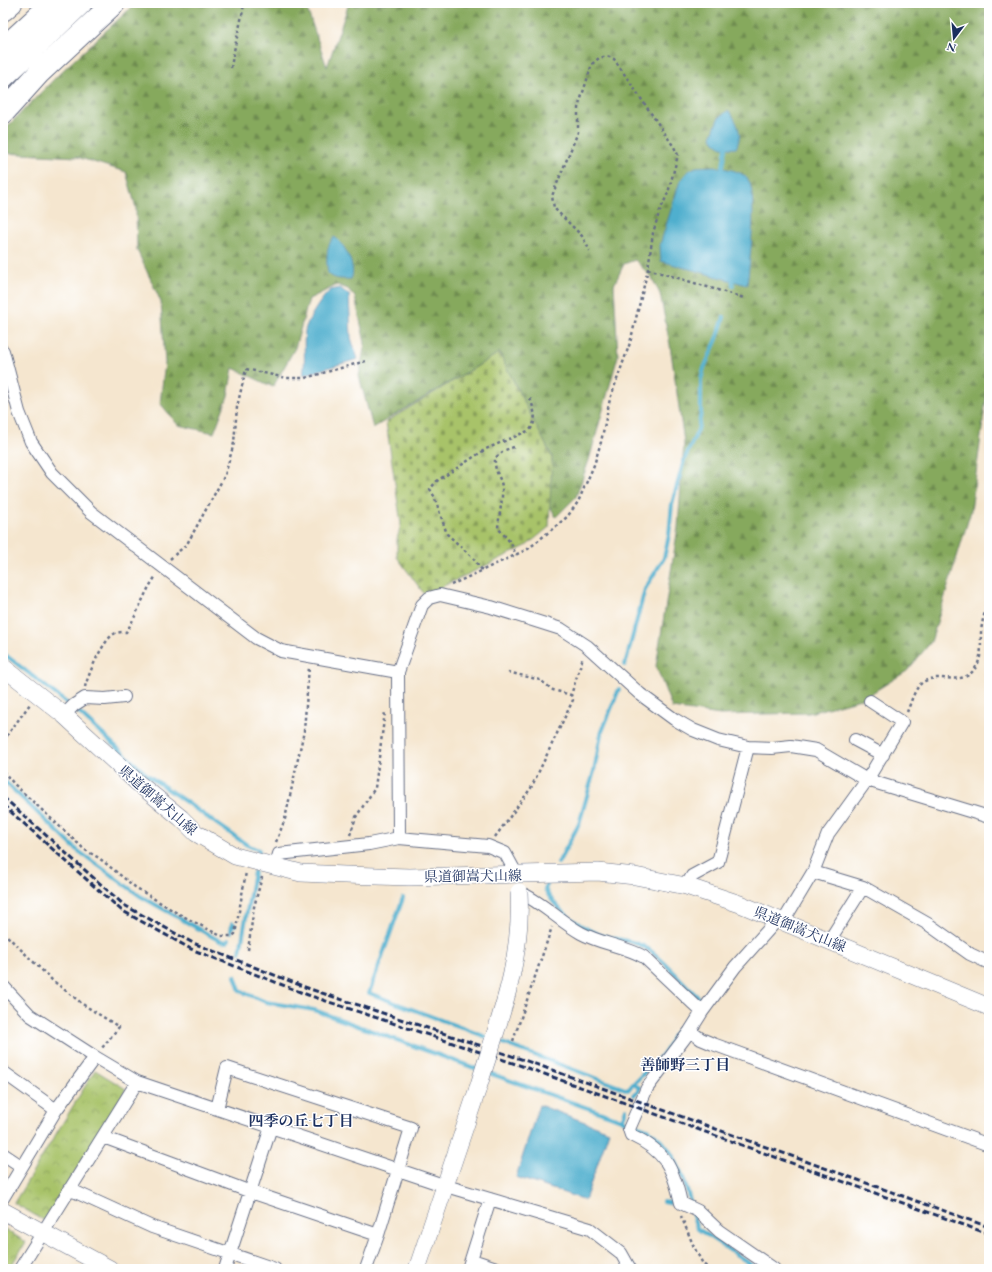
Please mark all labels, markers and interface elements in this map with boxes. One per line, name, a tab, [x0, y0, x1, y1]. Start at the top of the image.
north arrow	[934, 18, 974, 58]
text: N	[945, 40, 957, 56]
street label: 県道御嵩犬山線	[115, 761, 201, 839]
street label: 県道御嵩犬山線	[424, 866, 522, 886]
street label: 県道御嵩犬山線	[751, 902, 849, 956]
district label: 善師野三丁目	[640, 1055, 730, 1074]
district label: 四季の丘七丁目	[248, 1111, 354, 1130]

